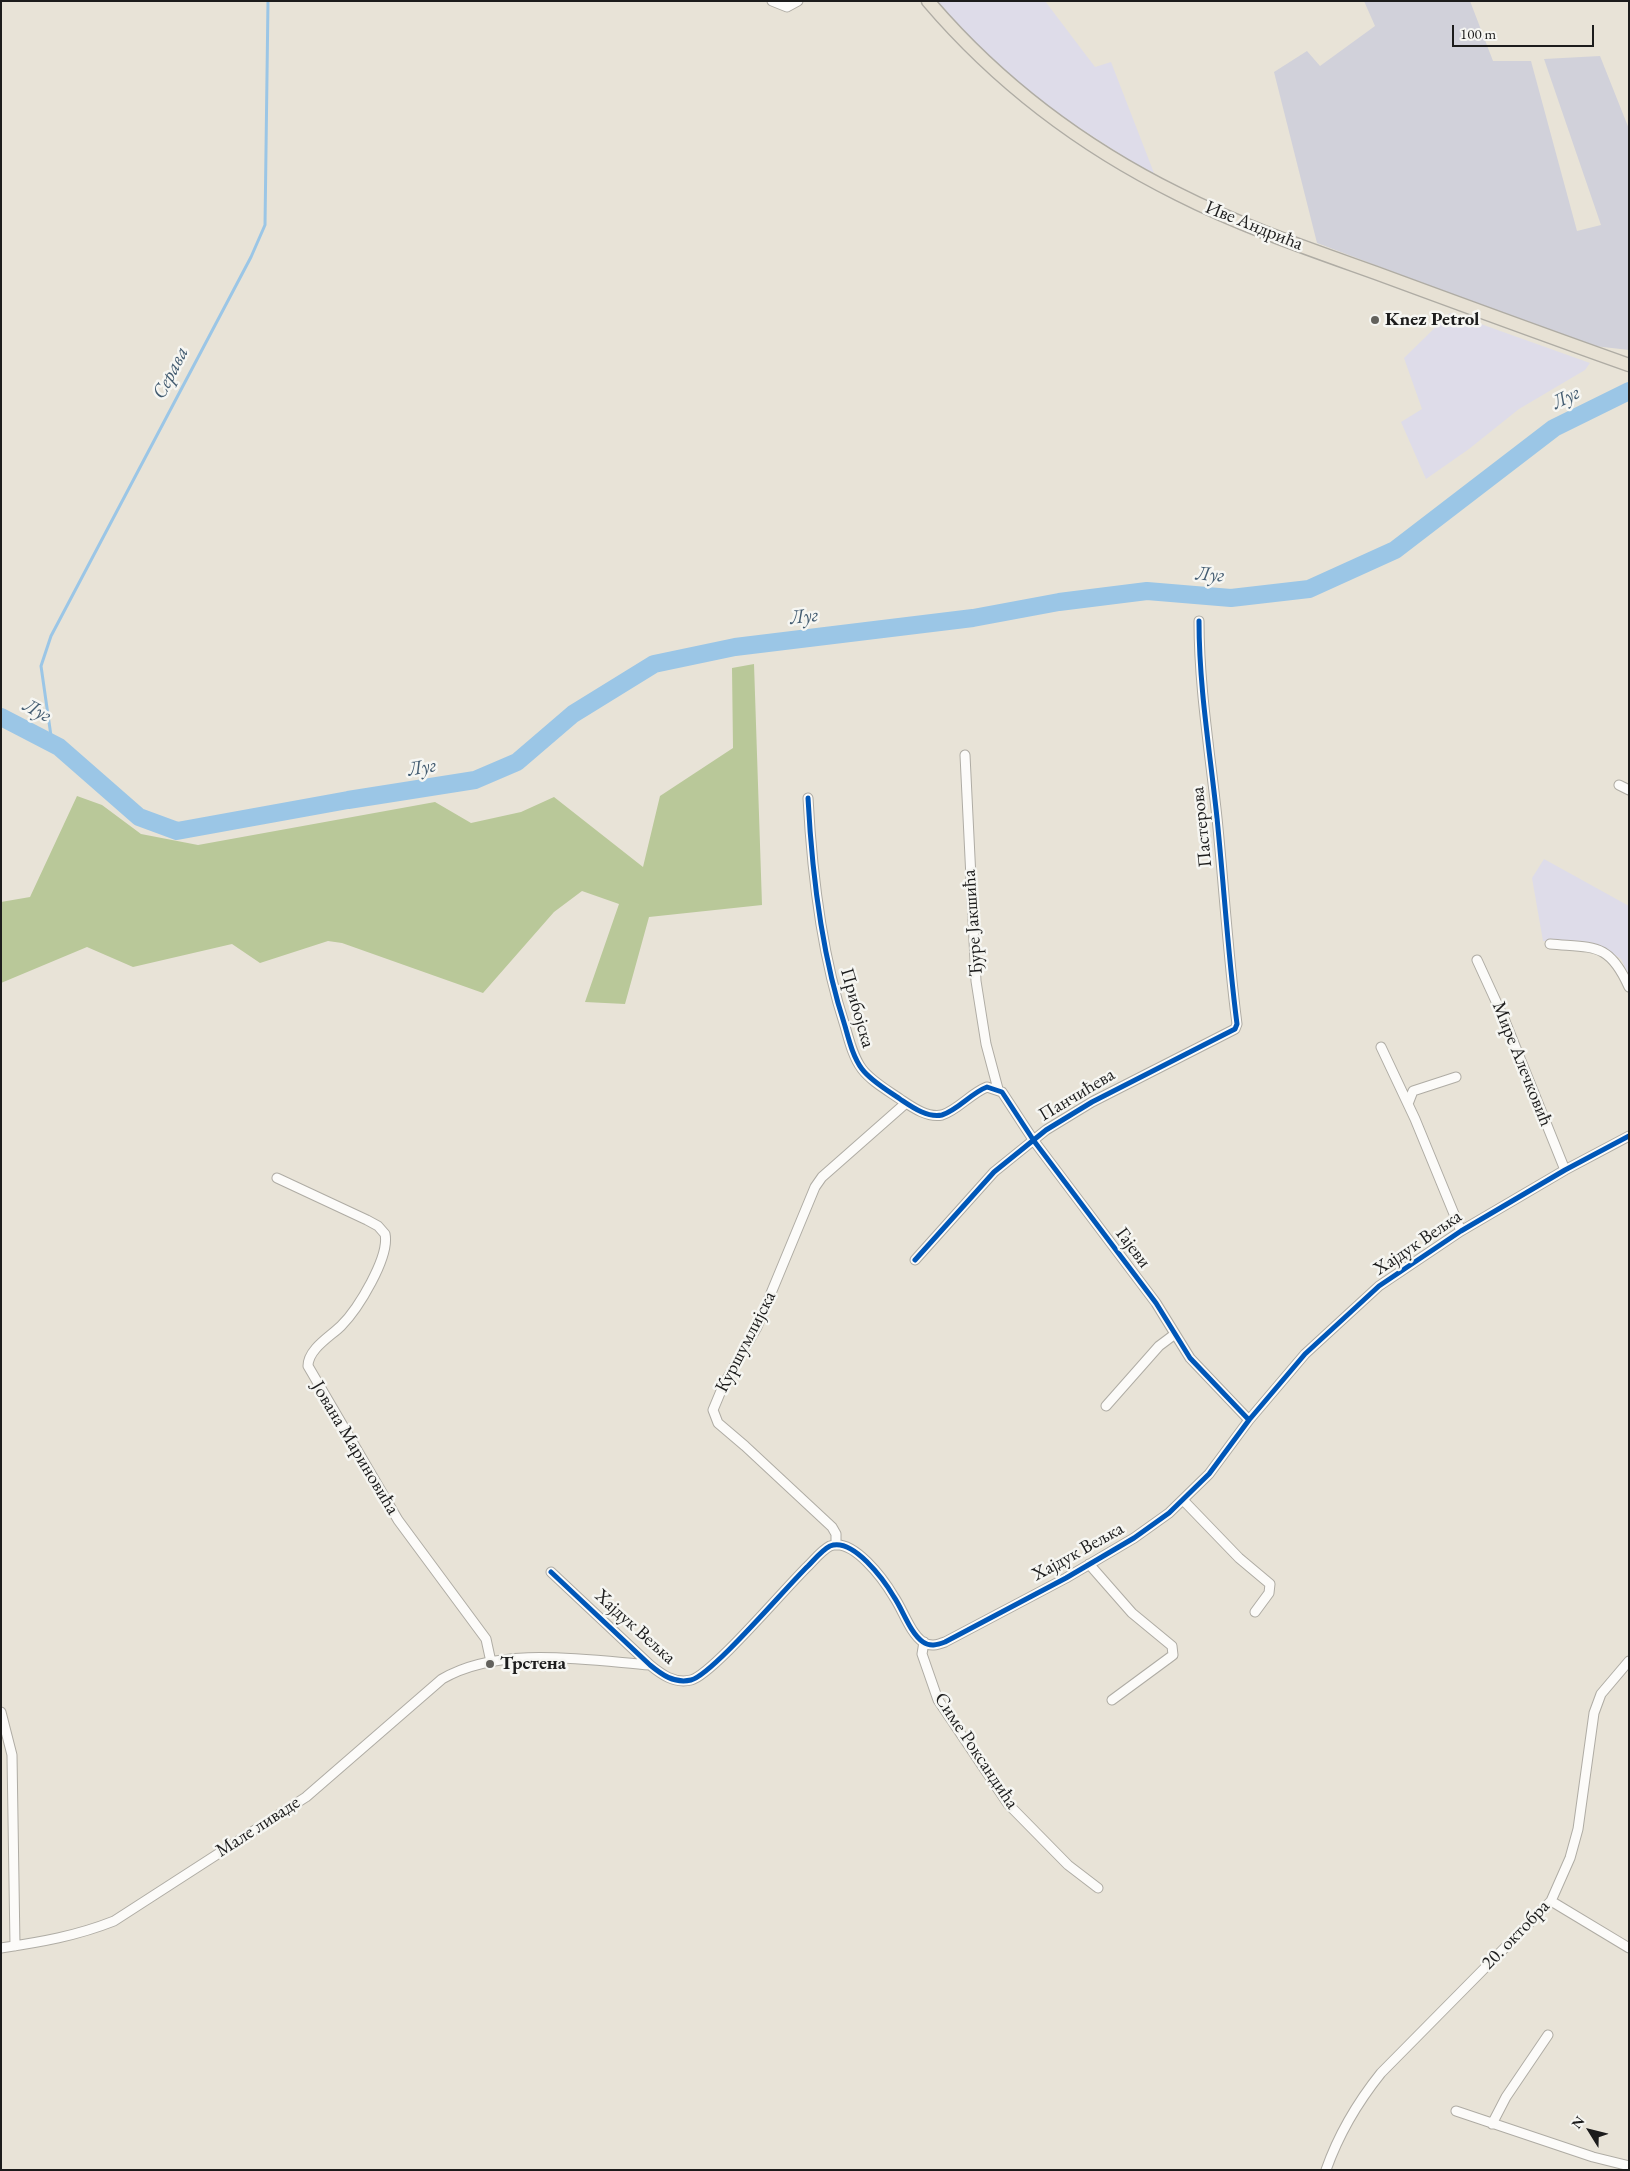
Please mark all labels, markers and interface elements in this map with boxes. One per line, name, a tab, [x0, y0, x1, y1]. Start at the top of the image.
scale bar	[1455, 15, 1598, 47]
text: 100 m	[1460, 24, 1496, 43]
street label: Иве Андрића	[1202, 196, 1306, 256]
place label: Knez Petrol	[1385, 309, 1479, 331]
marker: Knez Petrol	[1369, 314, 1381, 326]
water label: Серава	[148, 343, 194, 403]
water label: Луг	[1548, 381, 1584, 415]
water label: Луг	[1195, 562, 1225, 588]
water label: Луг	[789, 603, 819, 631]
water label: Луг	[19, 694, 55, 728]
water label: Луг	[406, 754, 438, 782]
street label: Пастерова	[1186, 785, 1218, 869]
street label: Ђуре Јакшића	[958, 869, 988, 977]
street label: Прибојска	[835, 965, 879, 1051]
street label: Мире Алечковић	[1487, 998, 1557, 1130]
street label: Панчићева	[1035, 1063, 1119, 1127]
street label: Хајдук Вељка	[1370, 1205, 1466, 1281]
street label: Гајеви	[1110, 1223, 1156, 1273]
street label: Куршумлијска	[711, 1288, 781, 1396]
street label: Јована Мариновића	[306, 1377, 404, 1519]
street label: Хајдук Вељка	[1028, 1517, 1128, 1587]
street label: Хајдук Вељка	[590, 1585, 680, 1669]
place label: Трстена	[500, 1653, 566, 1675]
marker: Трстена	[484, 1658, 496, 1670]
street label: Симе Роксандића	[929, 1689, 1023, 1813]
street label: Мале ливаде	[212, 1791, 304, 1863]
street label: 20. октобра	[1477, 1895, 1555, 1975]
north arrow	[1565, 2106, 1615, 2156]
text: N	[1567, 2112, 1588, 2132]

